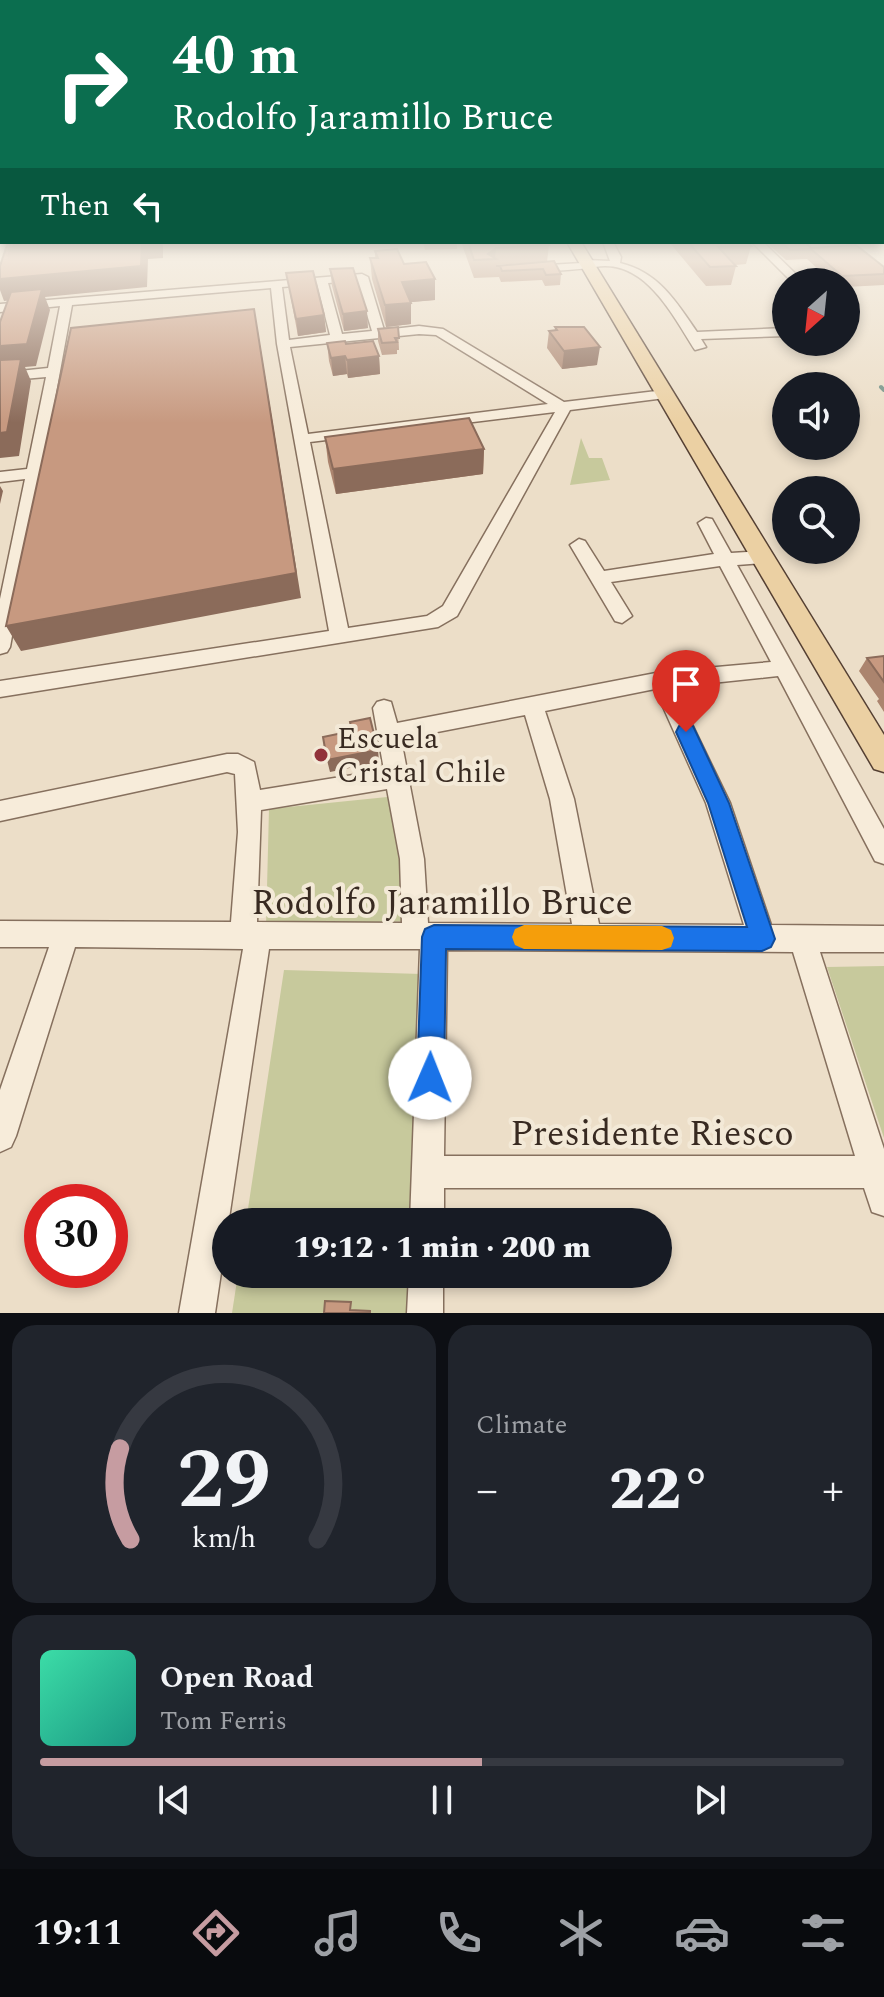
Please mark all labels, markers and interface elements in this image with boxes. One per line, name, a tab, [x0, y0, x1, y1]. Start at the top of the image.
text: 40 m	[172, 14, 299, 99]
icon: right	[40, 32, 144, 136]
text: Rodolfo Jaramillo Bruce	[172, 91, 554, 146]
text: Then	[40, 183, 110, 229]
icon: left	[126, 184, 170, 228]
north arrow	[772, 268, 860, 356]
map controls	[772, 268, 860, 564]
button: sound	[772, 372, 860, 460]
button: search	[772, 476, 860, 564]
pin	[652, 650, 720, 732]
icon: arrive	[664, 662, 708, 706]
place label: Escuela Cristal Chile	[337, 716, 506, 796]
marker: Escuela Cristal Chile	[312, 746, 330, 764]
street label: Rodolfo Jaramillo Bruce	[251, 876, 633, 931]
position arrow	[388, 1036, 472, 1120]
street label: Presidente Riesco	[510, 1107, 794, 1162]
speed limit sign: 30	[24, 1184, 128, 1288]
text: 19:12 · 1 min · 200 m	[293, 1225, 591, 1271]
text: Climate	[476, 1405, 567, 1445]
text: 29	[177, 1418, 271, 1545]
text: 22°	[609, 1444, 711, 1536]
text: −	[476, 1457, 498, 1524]
text: +	[822, 1457, 844, 1524]
text: km/h	[192, 1517, 256, 1560]
text: Open Road	[160, 1655, 314, 1701]
text: Tom Ferris	[160, 1701, 287, 1741]
icon: previous	[152, 1778, 196, 1822]
icon: pause	[420, 1778, 464, 1822]
icon: next	[688, 1778, 732, 1822]
icon: directions	[188, 1905, 244, 1961]
icon: music	[310, 1905, 366, 1961]
icon: phone	[431, 1905, 487, 1961]
icon: climate	[553, 1905, 609, 1961]
icon: car	[674, 1905, 730, 1961]
icon: filters	[795, 1905, 851, 1961]
text: 19:11	[33, 1906, 123, 1961]

